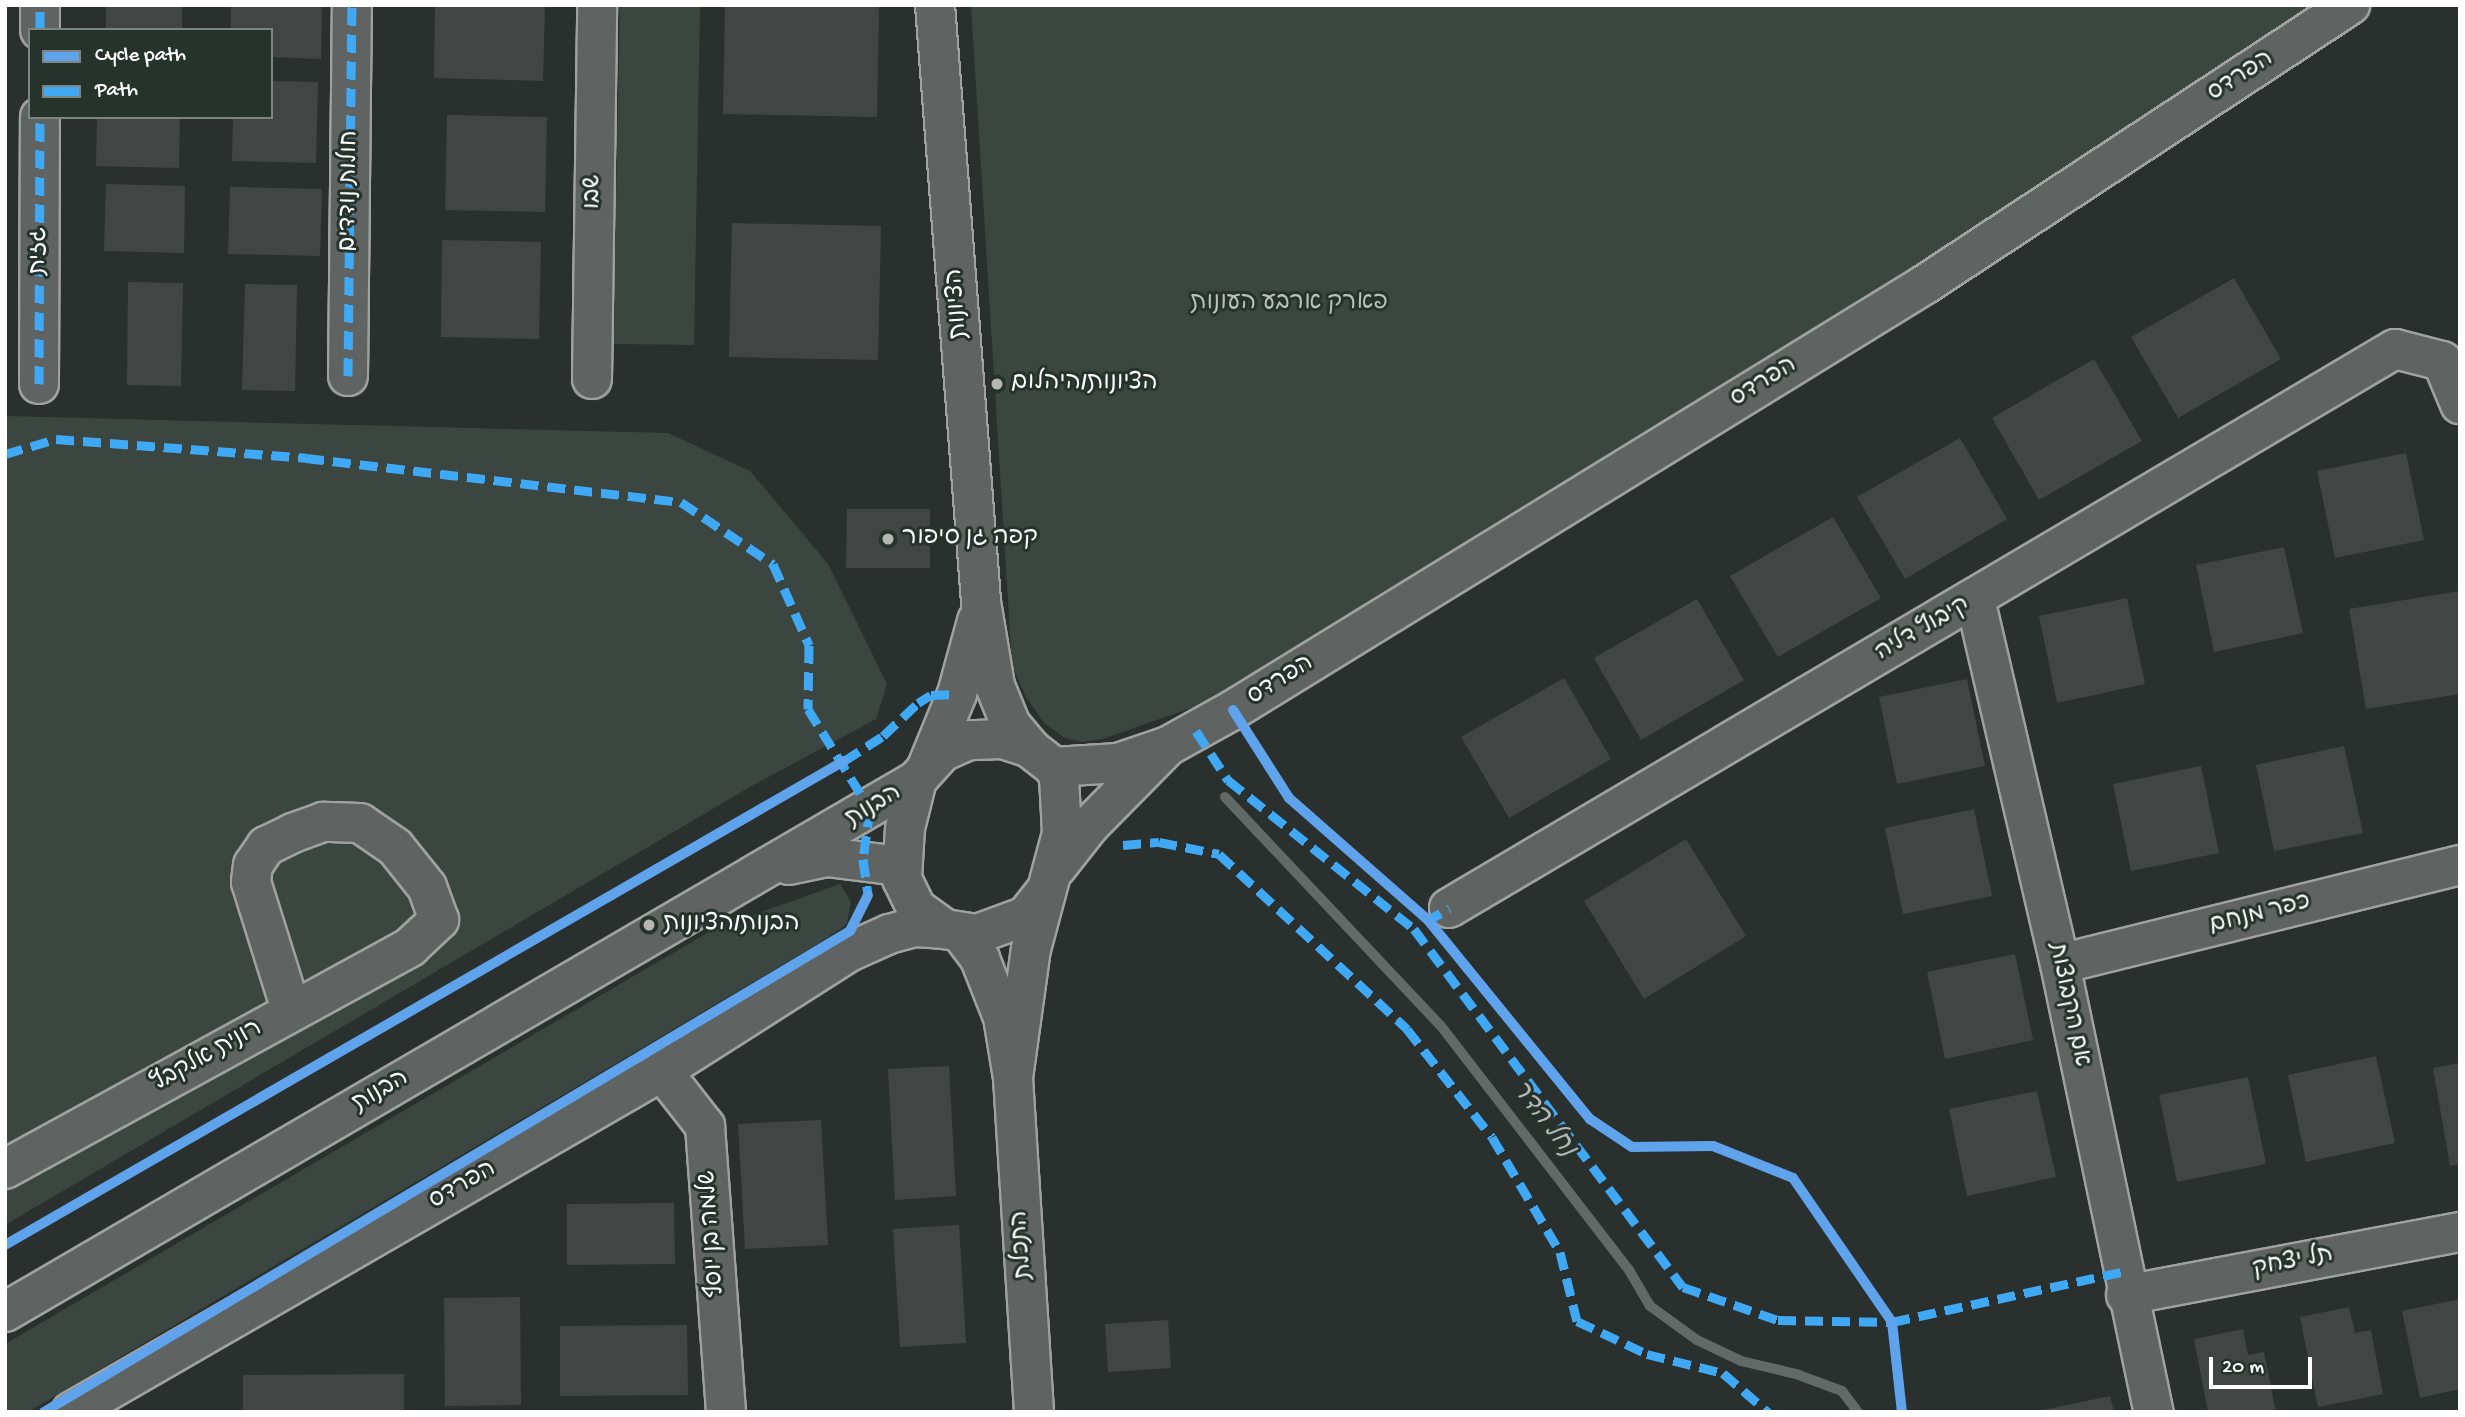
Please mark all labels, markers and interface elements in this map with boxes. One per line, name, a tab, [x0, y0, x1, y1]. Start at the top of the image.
legend	[28, 28, 273, 119]
text: Cycle path	[95, 44, 186, 69]
street label: הפרדס	[2203, 45, 2279, 109]
text: Path	[95, 79, 138, 104]
street label: חולות נודדים	[335, 130, 365, 252]
street label: שבו	[579, 175, 609, 209]
street label: גזית	[26, 227, 54, 275]
street label: הציונות	[941, 268, 975, 340]
park label: פארק ארבע העונות	[1190, 290, 1388, 318]
street label: הפרדס	[1726, 352, 1802, 414]
place label: הציונות/היהלום	[1011, 370, 1158, 398]
marker: הציונות/היהלום	[989, 376, 1005, 392]
place label: קפה גן סיפור	[902, 525, 1038, 553]
marker: קפה גן סיפור	[880, 531, 896, 547]
street label: קיבוץ דליה	[1871, 592, 1975, 668]
street label: הפרדס	[1243, 650, 1319, 712]
street label: הבנות	[841, 779, 907, 835]
street label: כפר מנחם	[2206, 889, 2314, 941]
place label: הבנות/הציונות	[663, 911, 800, 939]
marker: הבנות/הציונות	[641, 917, 657, 933]
street label: אם הקבוצות	[2041, 940, 2095, 1070]
street label: רונית אלקבץ	[147, 1015, 267, 1099]
street label: הבנות	[348, 1065, 414, 1119]
water label: נחל הדר	[1503, 1076, 1581, 1164]
street label: הפרדס	[424, 1155, 502, 1217]
street label: שלמה בן יוסף	[694, 1169, 732, 1299]
street label: התכלת	[1006, 1210, 1040, 1280]
street label: תל יצחק	[2250, 1241, 2336, 1285]
scale bar	[2213, 1344, 2316, 1388]
text: 20 m	[2222, 1356, 2264, 1381]

